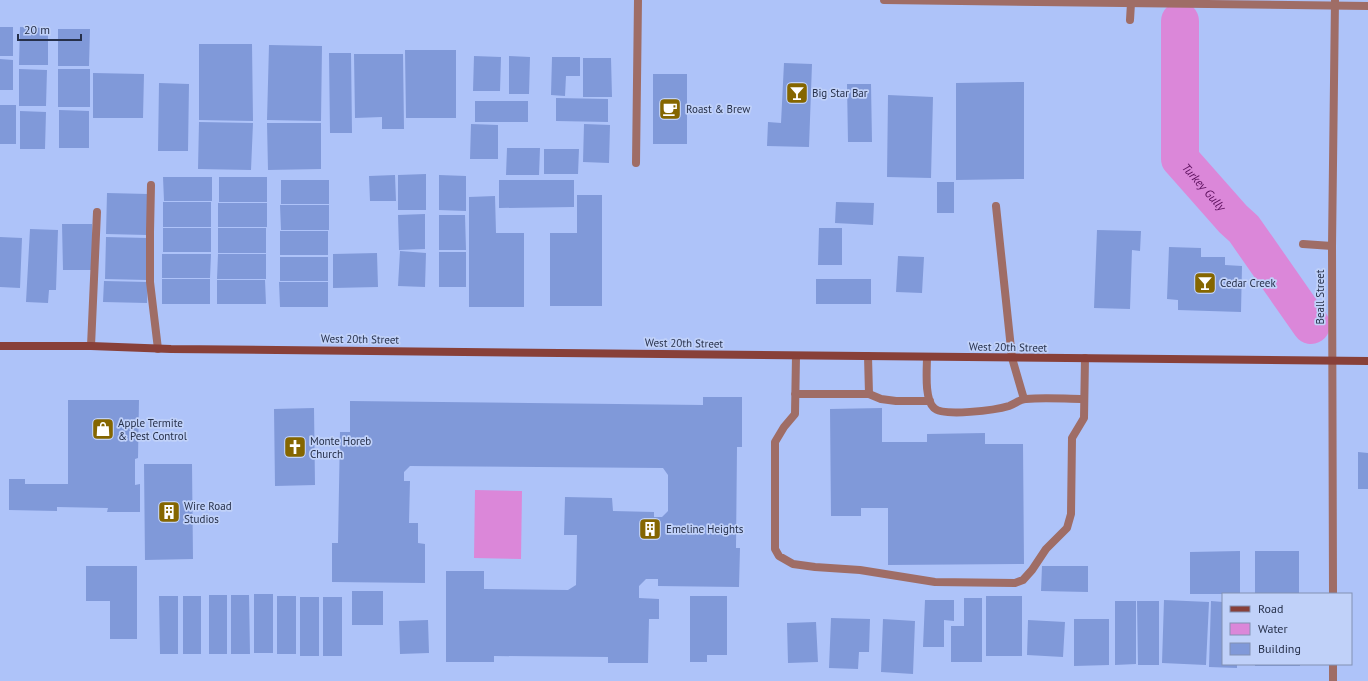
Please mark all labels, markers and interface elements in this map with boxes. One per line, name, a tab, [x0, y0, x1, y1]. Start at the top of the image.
scale bar	[18, 16, 81, 42]
text: 20 m	[24, 22, 50, 37]
bar icon: Big Star Bar	[784, 80, 810, 106]
place label: Big Star Bar	[812, 86, 868, 100]
cafe icon: Roast & Brew	[657, 96, 683, 122]
place label: Roast & Brew	[686, 102, 750, 116]
water label: Turkey Gully	[1179, 160, 1230, 214]
street label: Beall Street	[1313, 269, 1327, 324]
bar icon: Cedar Creek	[1192, 270, 1218, 296]
place label: Cedar Creek	[1220, 276, 1276, 290]
street label: West 20th Street	[321, 331, 400, 347]
street label: West 20th Street	[645, 335, 724, 351]
street label: West 20th Street	[969, 339, 1048, 355]
shop icon: Apple Termite & Pest Control	[90, 416, 116, 442]
place label: Apple Termite & Pest Control	[118, 416, 188, 443]
church icon: Monte Horeb Church	[282, 434, 308, 460]
place label: Monte Horeb Church	[310, 434, 371, 461]
building icon: Wire Road Studios	[156, 499, 182, 525]
place label: Wire Road Studios	[184, 499, 232, 526]
building icon: Emeline Heights	[637, 516, 663, 542]
place label: Emeline Heights	[666, 522, 744, 536]
legend	[1222, 593, 1352, 665]
text: Road	[1258, 601, 1283, 616]
text: Water	[1258, 621, 1288, 636]
text: Building	[1258, 641, 1301, 656]

